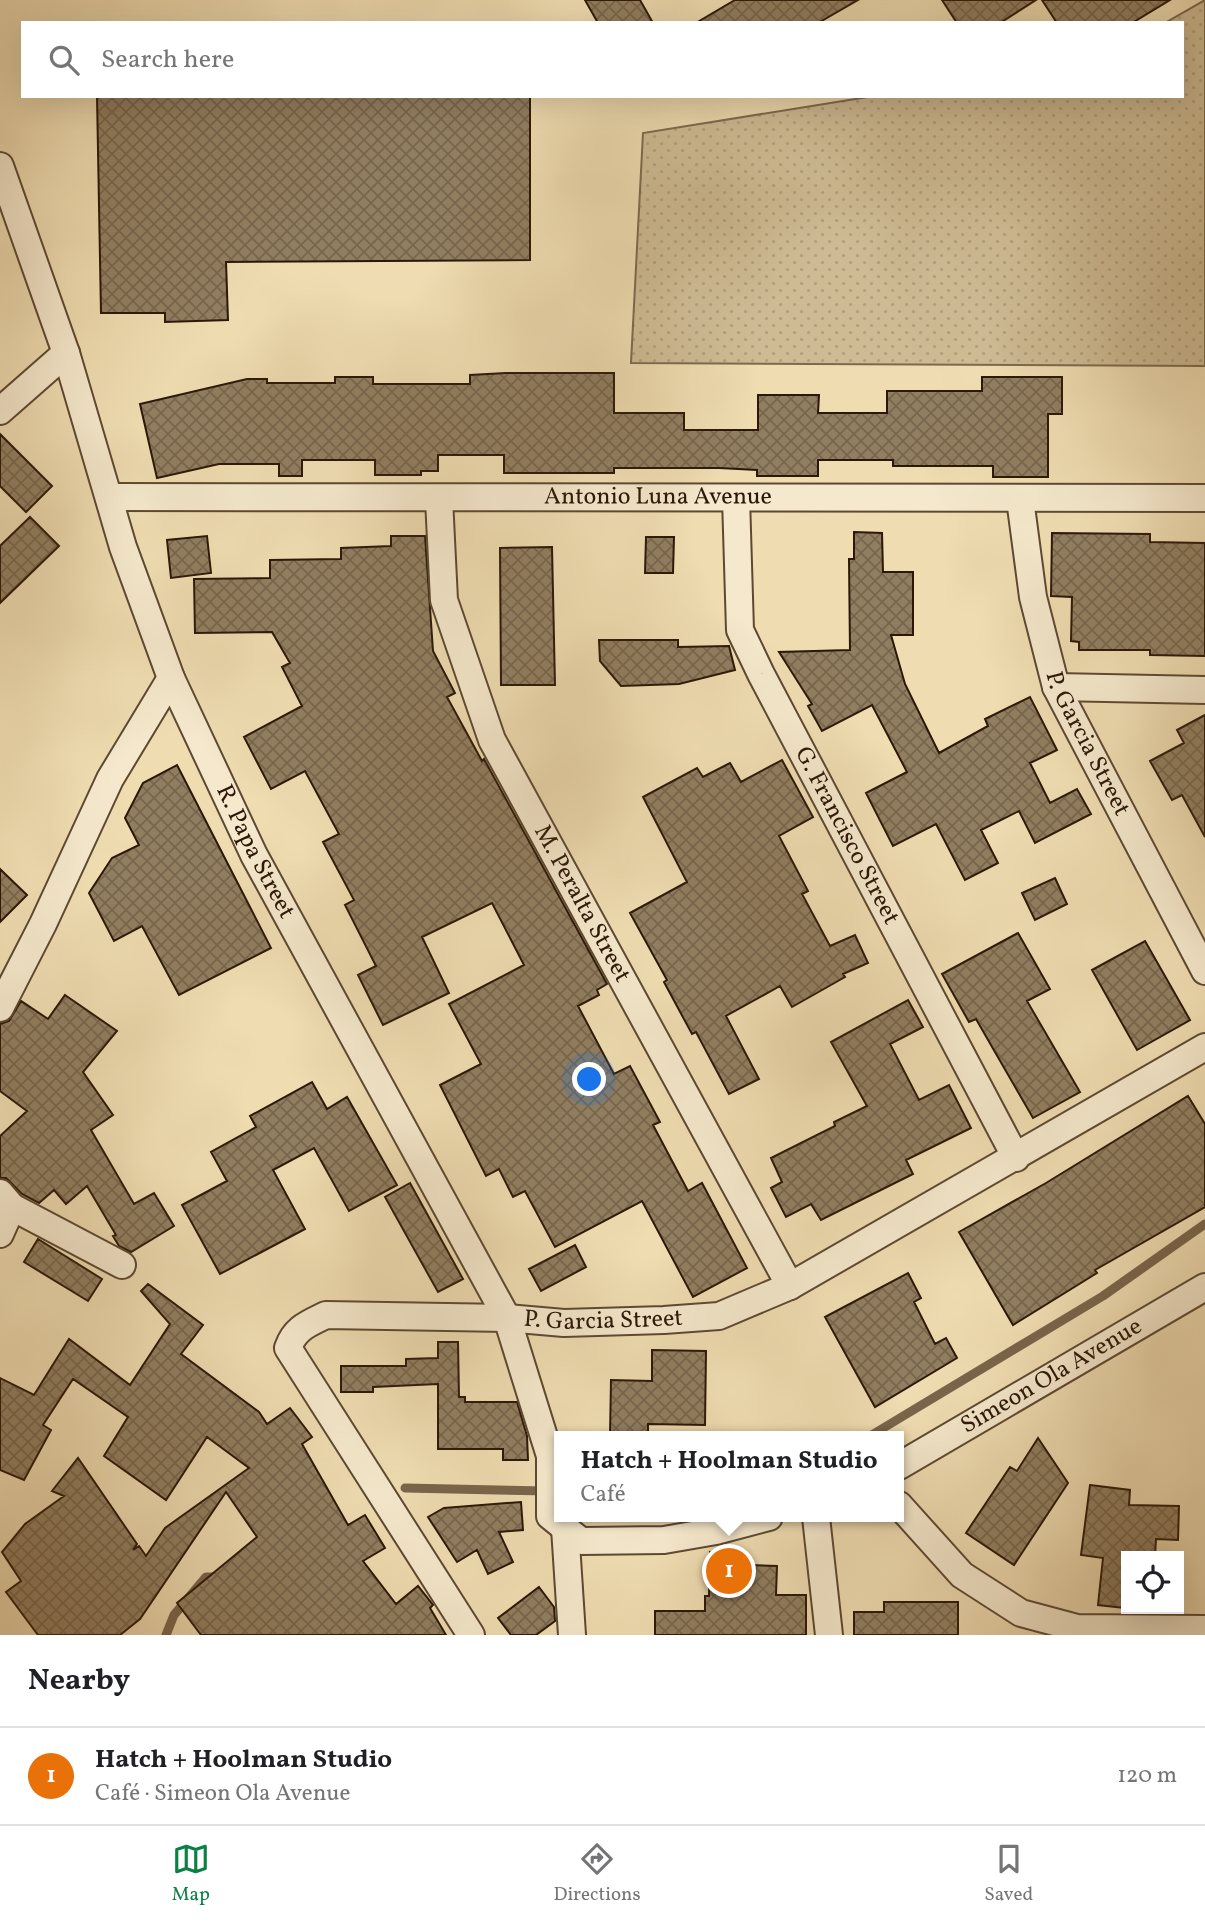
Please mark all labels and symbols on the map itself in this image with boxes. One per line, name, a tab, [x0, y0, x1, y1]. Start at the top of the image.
street label: Antonio Luna Avenue	[544, 480, 772, 515]
street label: P. Garcia Street	[1036, 668, 1138, 822]
street label: G. Francisco Street	[786, 741, 907, 931]
street label: R. Papa Street	[206, 779, 303, 925]
street label: M. Peralta Street	[525, 819, 638, 989]
your location	[572, 1062, 606, 1096]
street label: P. Garcia Street	[522, 1302, 684, 1340]
street label: Simeon Ola Avenue	[955, 1310, 1149, 1443]
pin: 1	[706, 1545, 752, 1597]

